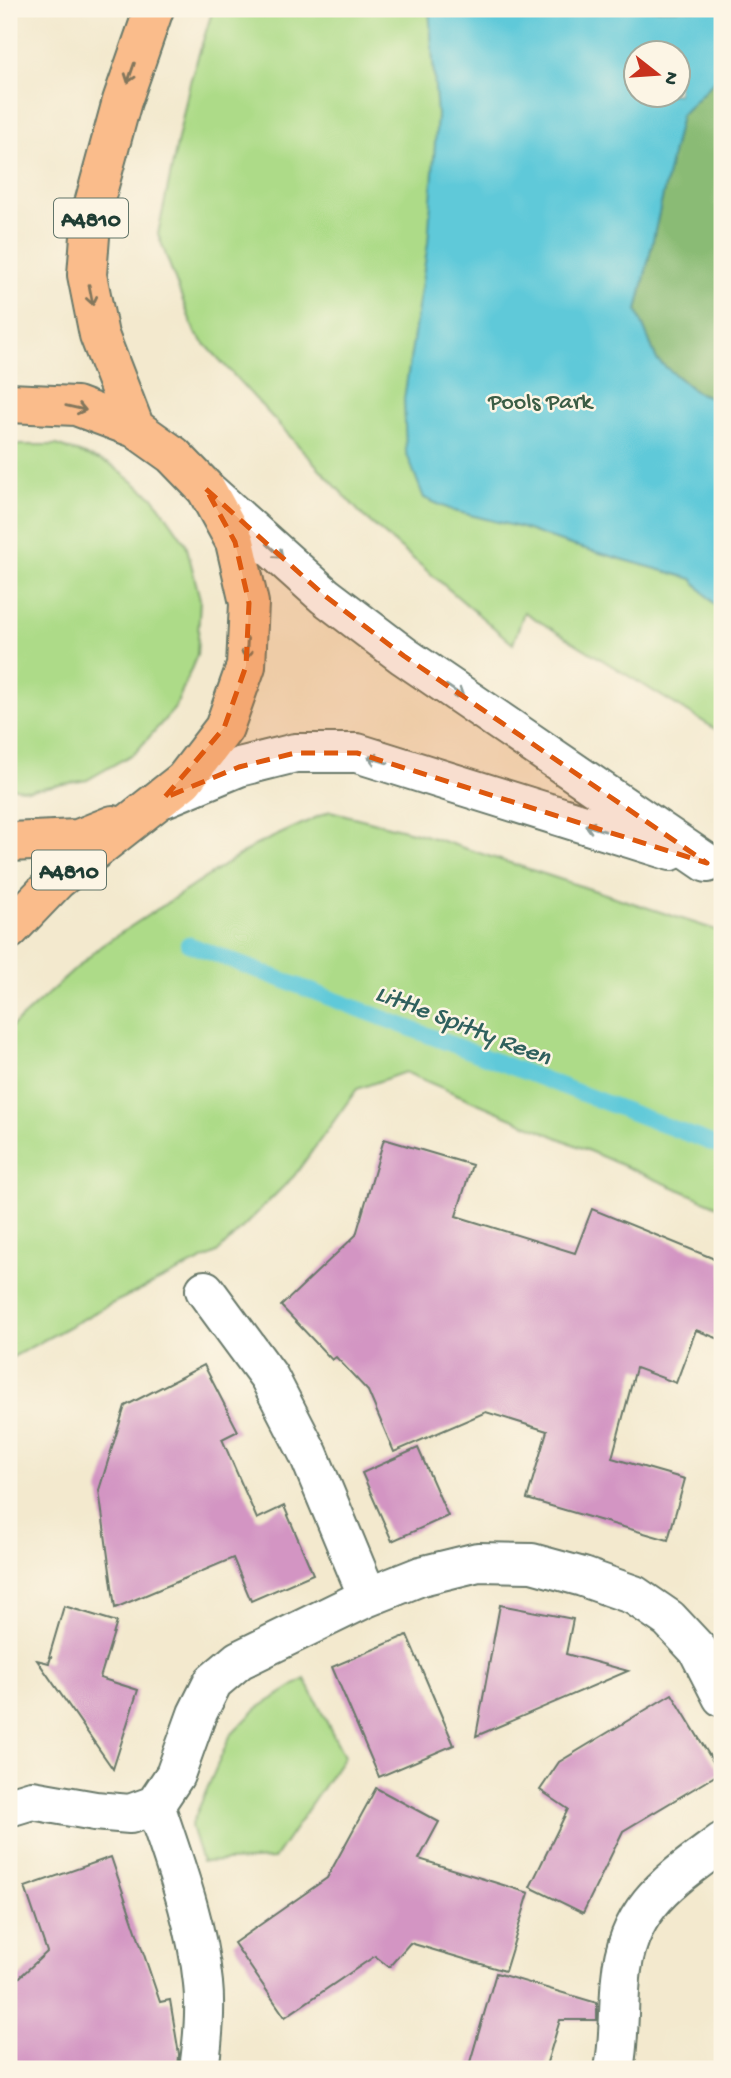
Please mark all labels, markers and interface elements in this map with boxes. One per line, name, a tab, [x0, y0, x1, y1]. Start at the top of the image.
north arrow	[622, 38, 692, 108]
one-way arrow	[124, 62, 136, 84]
text: N	[657, 69, 683, 87]
road number: A4810	[54, 198, 128, 238]
one-way arrow	[85, 283, 98, 306]
park label: Pools Park	[487, 389, 594, 418]
one-way arrow	[65, 402, 87, 415]
one-way arrow	[266, 543, 283, 560]
one-way arrow	[240, 637, 253, 660]
one-way arrow	[444, 684, 464, 698]
one-way arrow	[367, 753, 389, 765]
one-way arrow	[584, 821, 606, 834]
road number: A4810	[32, 850, 106, 890]
water label: Little Spitty Reen	[370, 980, 555, 1075]

